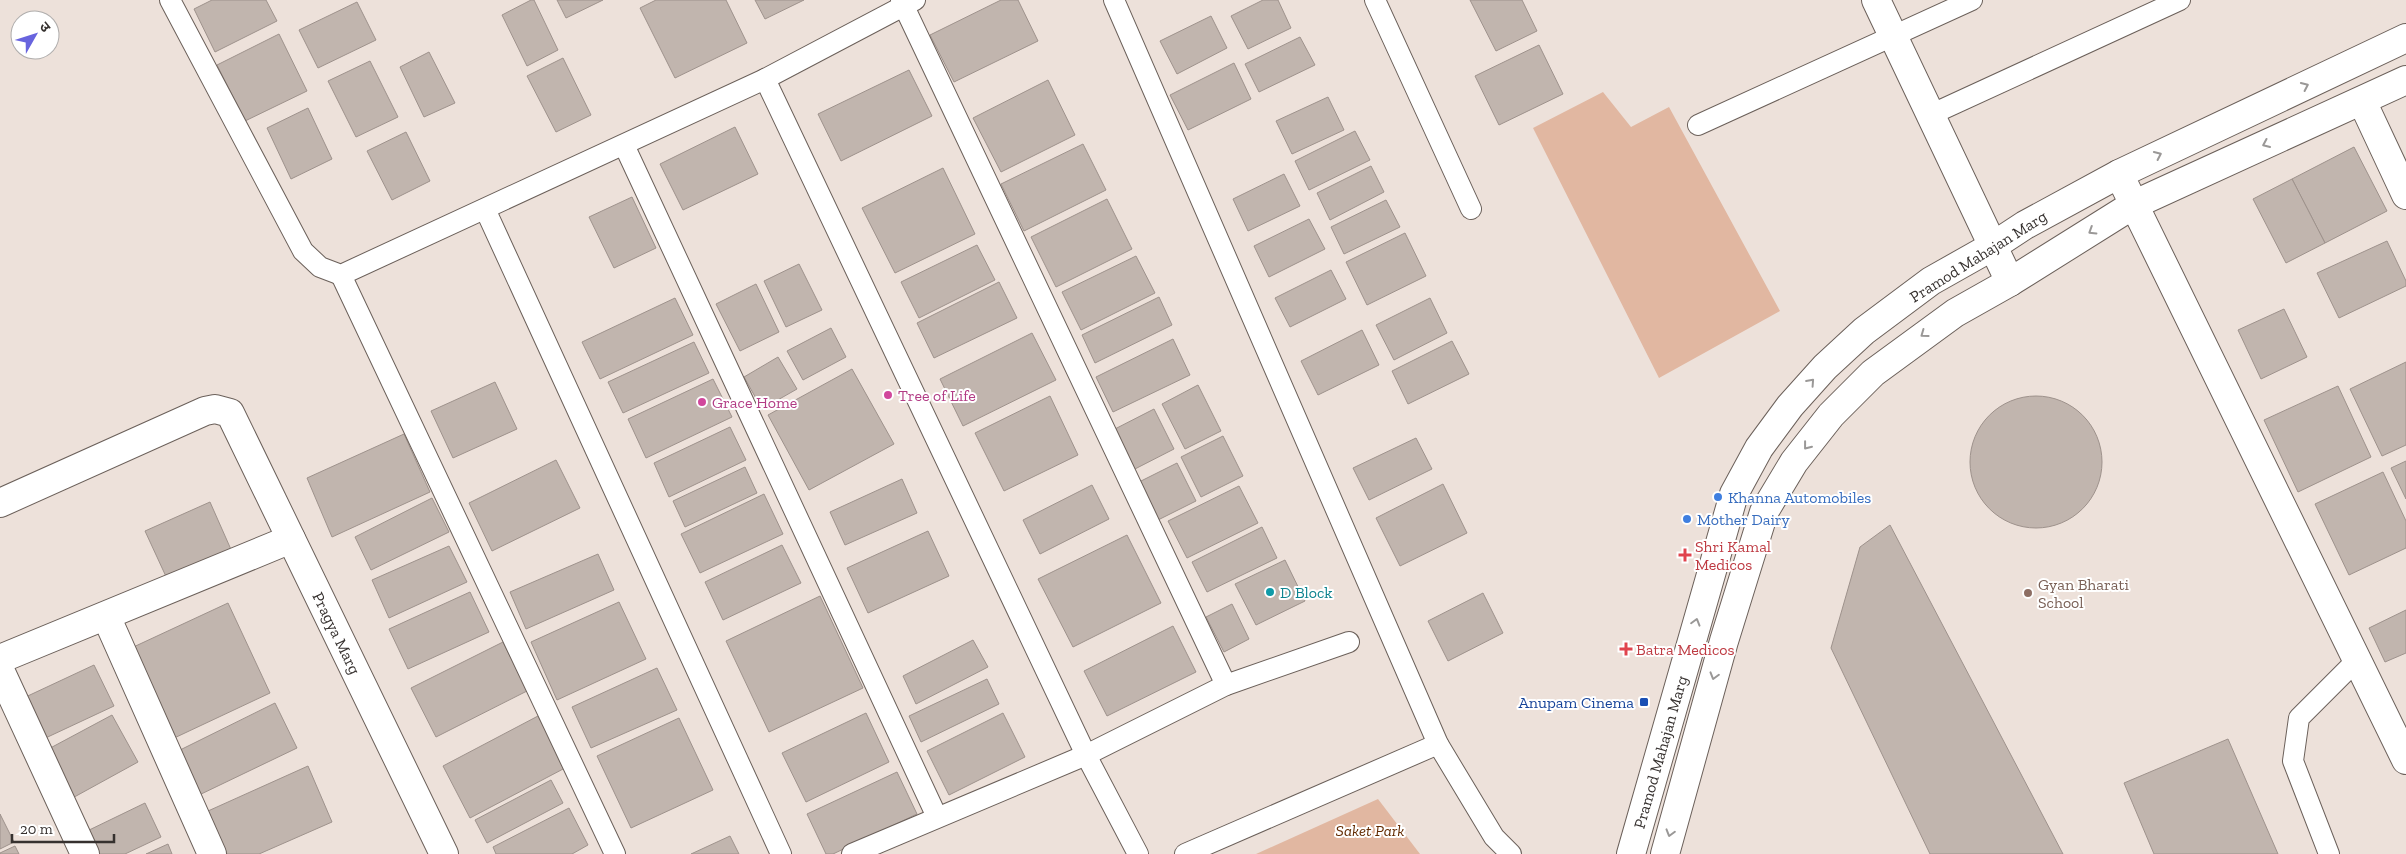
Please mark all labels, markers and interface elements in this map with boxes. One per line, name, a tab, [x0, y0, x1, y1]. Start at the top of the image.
north arrow	[10, 10, 60, 60]
text: उ	[36, 19, 54, 36]
one-way arrow	[2300, 82, 2309, 92]
one-way arrow	[2262, 138, 2271, 149]
one-way arrow	[2153, 151, 2162, 161]
street label: Pramod Mahajan Marg	[1906, 206, 2051, 306]
one-way arrow	[2088, 224, 2097, 234]
one-way arrow	[1921, 329, 1930, 337]
one-way arrow	[1805, 379, 1814, 388]
place label: Tree of Life	[898, 386, 976, 405]
marker: Tree of Life	[882, 389, 894, 401]
place label: Grace Home	[712, 393, 797, 412]
marker: Grace Home	[696, 396, 708, 408]
one-way arrow	[1804, 440, 1813, 450]
place label: Khanna Automobiles	[1728, 488, 1871, 507]
marker: Khanna Automobiles	[1712, 491, 1724, 503]
place label: Mother Dairy	[1697, 510, 1791, 529]
marker: Mother Dairy	[1681, 513, 1693, 525]
place label: Shri Kamal Medicos	[1695, 537, 1771, 574]
marker: Shri Kamal Medicos	[1679, 549, 1691, 561]
place label: Gyan Bharati School	[2038, 575, 2129, 612]
place label: D Block	[1280, 583, 1333, 602]
marker: D Block	[1264, 586, 1276, 598]
marker: Gyan Bharati School	[2022, 587, 2034, 599]
street label: Pragya Marg	[308, 589, 365, 678]
one-way arrow	[1691, 618, 1701, 626]
place label: Batra Medicos	[1636, 640, 1735, 659]
marker: Batra Medicos	[1620, 643, 1632, 655]
one-way arrow	[1710, 672, 1720, 680]
street label: Pramod Mahajan Marg	[1630, 673, 1691, 831]
place label: Anupam Cinema	[1518, 693, 1634, 712]
marker: Anupam Cinema	[1638, 696, 1650, 708]
scale bar	[12, 812, 115, 844]
text: 20 m	[20, 820, 53, 838]
park label: Saket Park	[1336, 821, 1404, 840]
one-way arrow	[1666, 828, 1676, 836]

